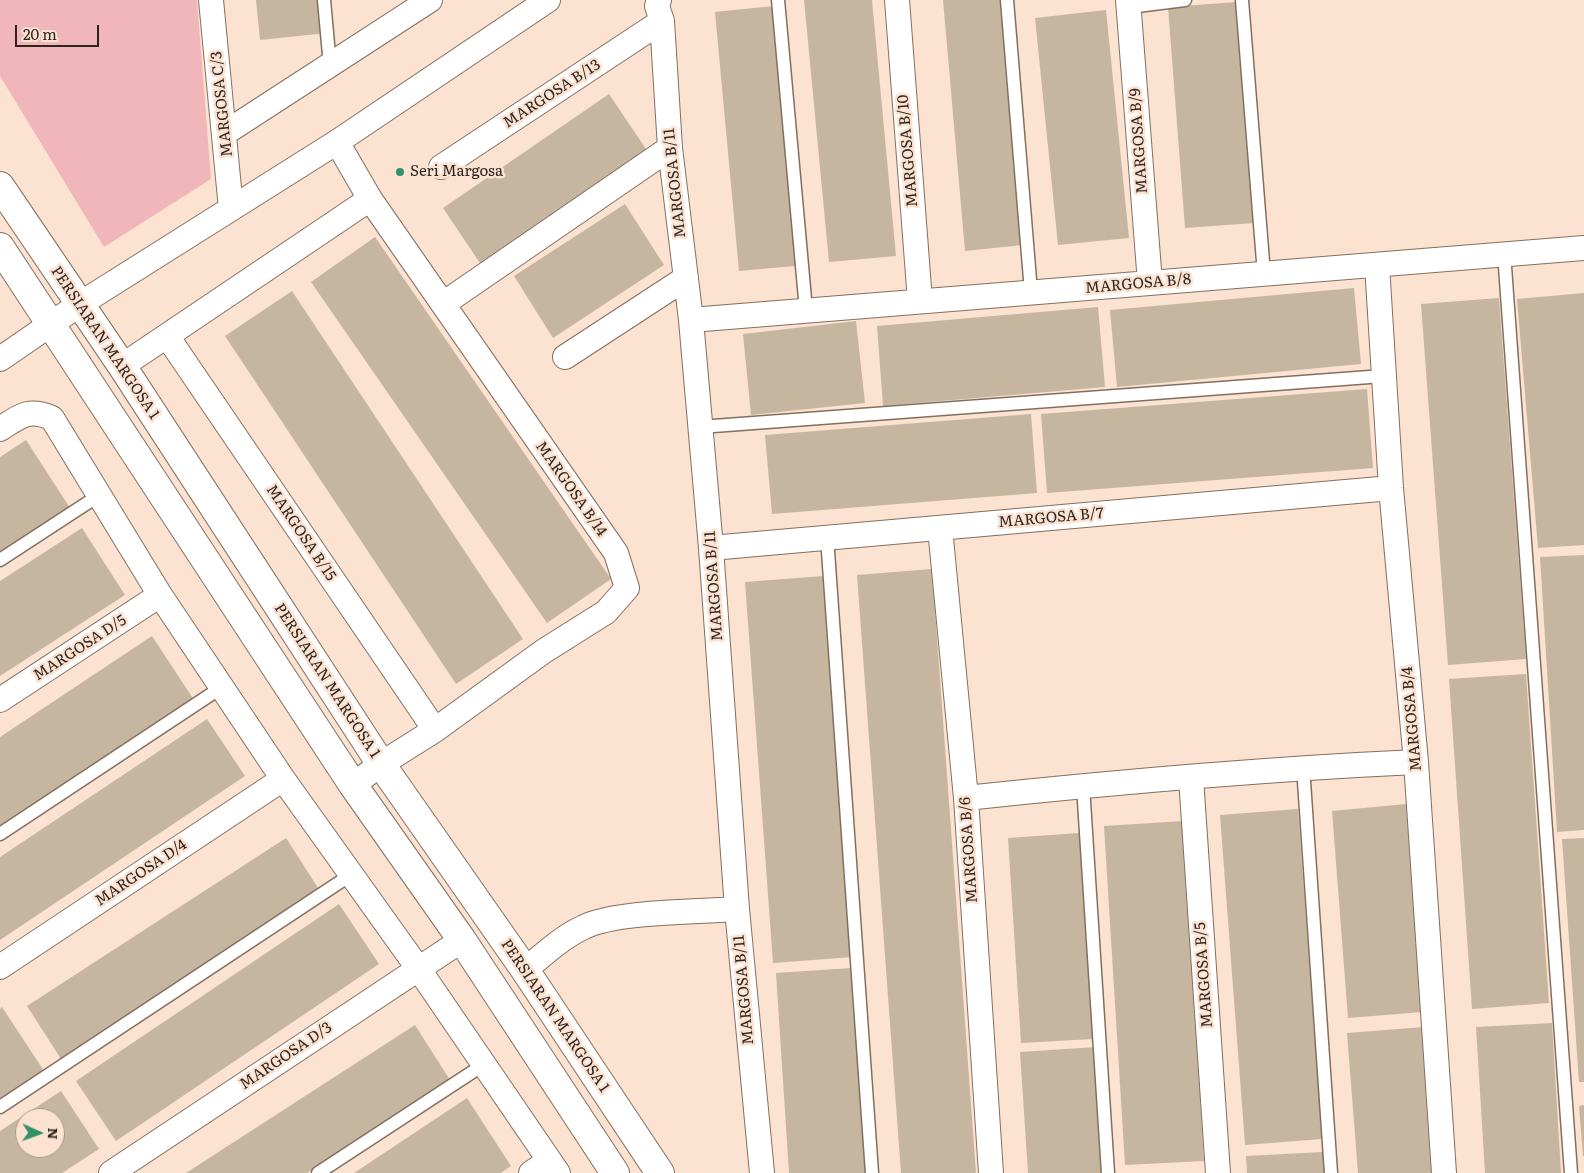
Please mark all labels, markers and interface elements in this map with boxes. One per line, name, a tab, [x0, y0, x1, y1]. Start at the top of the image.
scale bar	[18, 15, 101, 47]
text: 20 m	[23, 22, 57, 45]
street label: MARGOSA C/3	[207, 50, 237, 158]
street label: MARGOSA B/13	[500, 56, 604, 132]
street label: MARGOSA B/9	[1126, 88, 1152, 194]
street label: MARGOSA B/10	[894, 94, 922, 208]
street label: MARGOSA B/11	[660, 127, 690, 239]
place label: Seri Margosa	[410, 163, 503, 181]
marker: Seri Margosa	[394, 166, 406, 178]
street label: PERSIARAN MARGOSA 1	[47, 263, 163, 423]
street label: MARGOSA B/8	[1084, 270, 1192, 298]
street label: MARGOSA B/14	[532, 438, 610, 540]
street label: MARGOSA B/15	[262, 482, 340, 584]
street label: MARGOSA B/7	[998, 504, 1104, 532]
street label: MARGOSA B/11	[701, 530, 727, 642]
street label: PERSIARAN MARGOSA 1	[270, 600, 384, 762]
street label: MARGOSA D/5	[30, 611, 130, 685]
street label: MARGOSA B/4	[1398, 666, 1426, 772]
street label: MARGOSA B/6	[956, 796, 982, 904]
street label: MARGOSA D/4	[92, 836, 190, 910]
street label: MARGOSA B/5	[1191, 922, 1217, 1028]
street label: MARGOSA B/11	[730, 934, 758, 1046]
street label: PERSIARAN MARGOSA 1	[497, 936, 613, 1096]
street label: MARGOSA D/3	[236, 1019, 336, 1093]
north arrow	[15, 1108, 65, 1158]
text: N	[44, 1127, 64, 1140]

